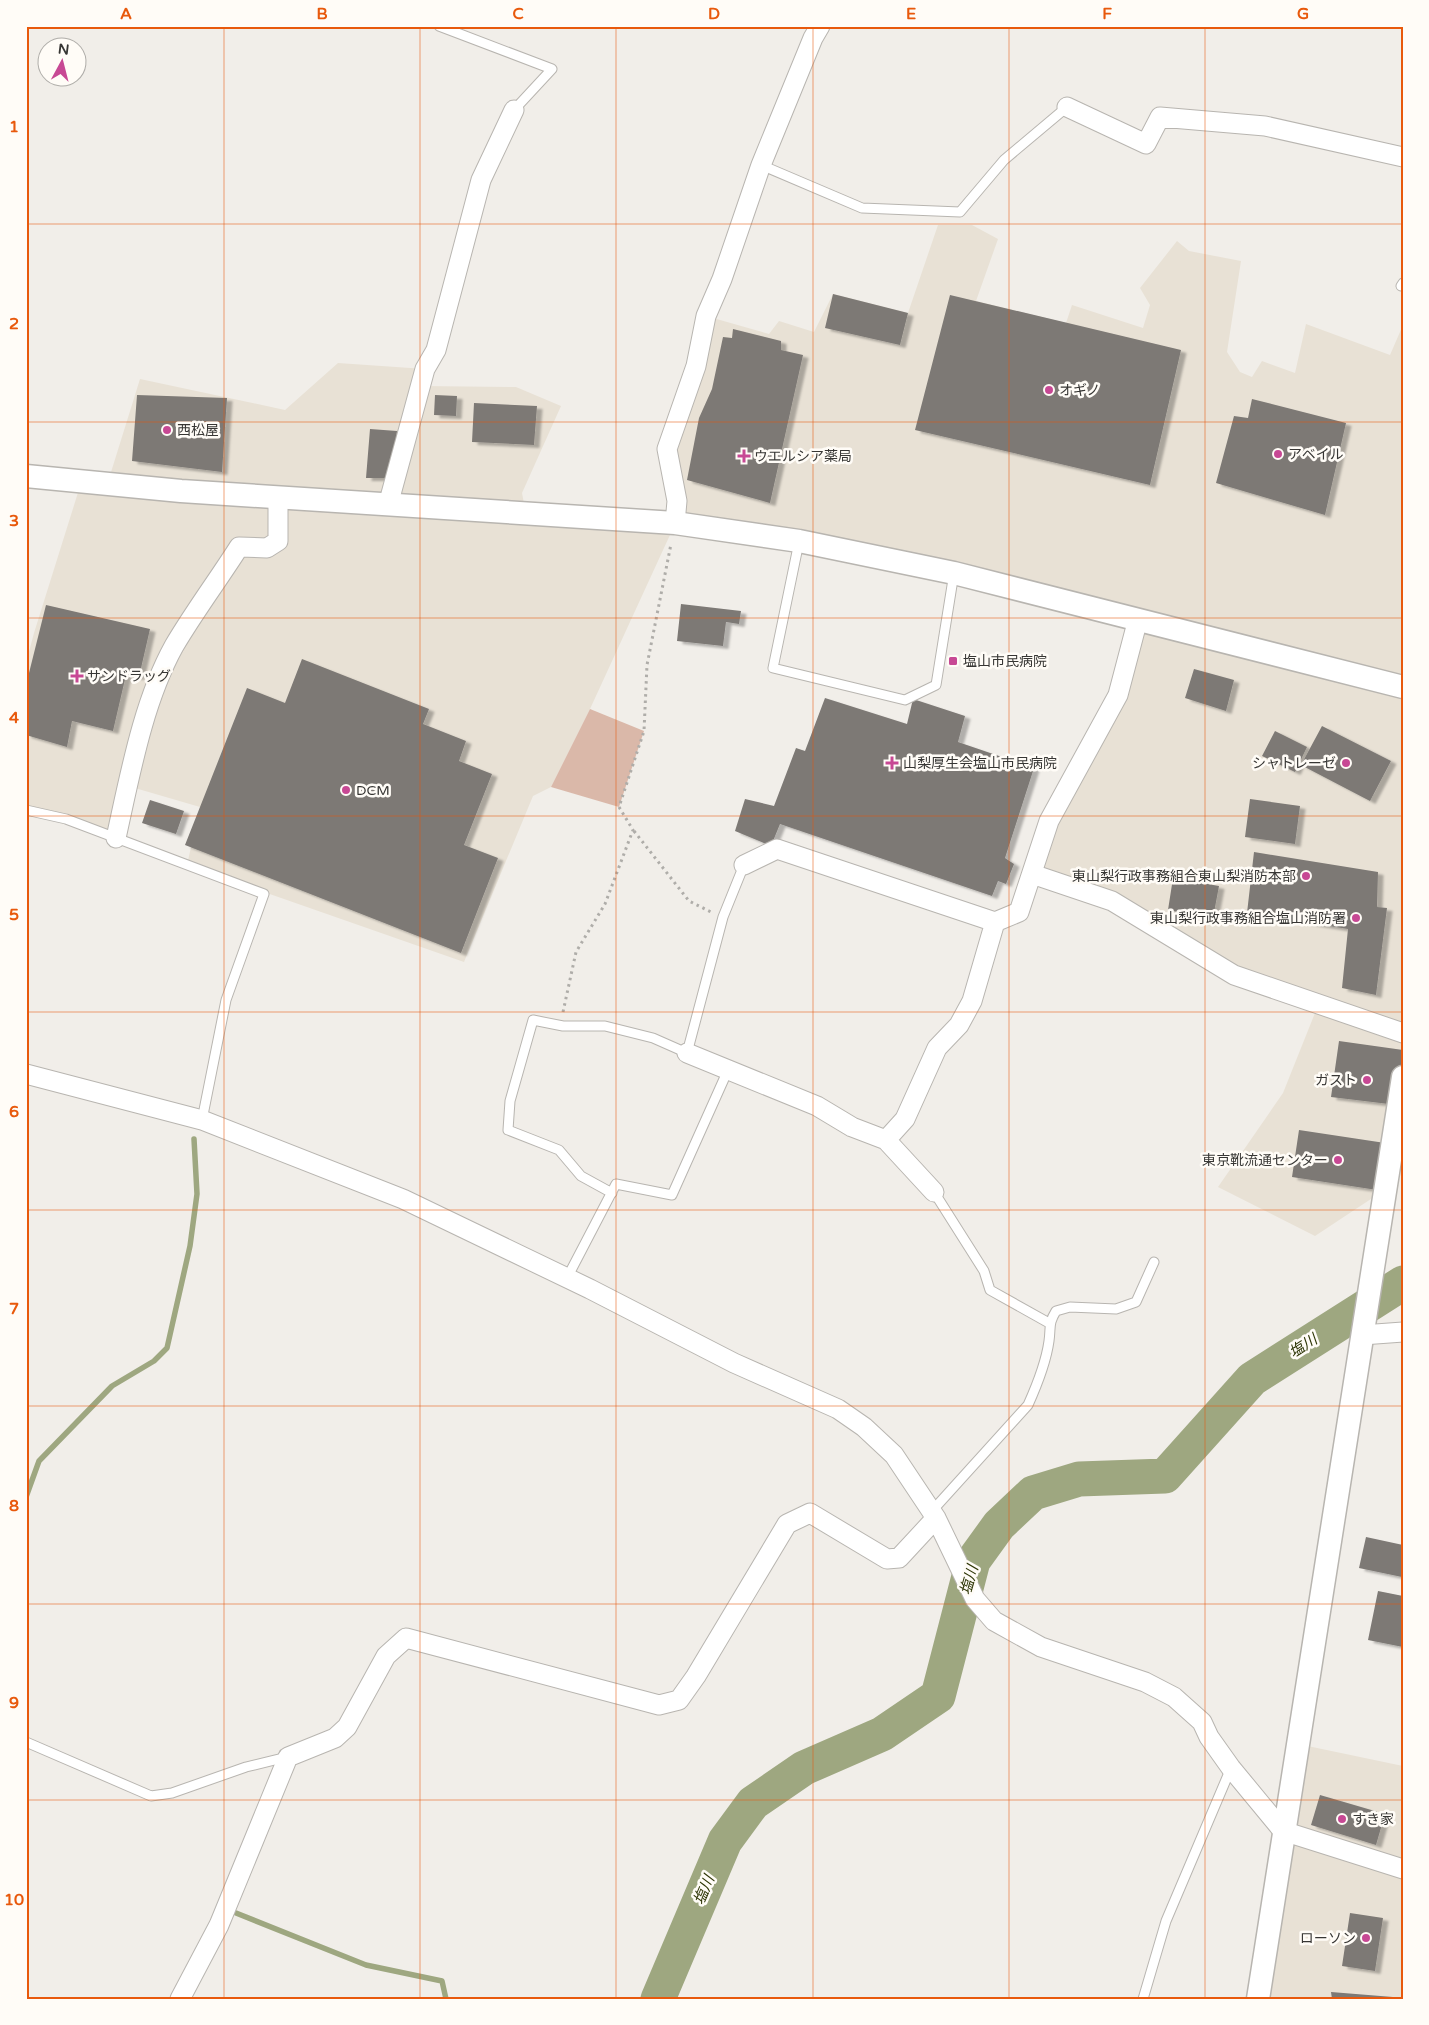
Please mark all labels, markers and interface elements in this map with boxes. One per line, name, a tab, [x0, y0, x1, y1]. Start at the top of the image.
text: A	[120, 4, 132, 24]
text: B	[316, 4, 328, 24]
text: C	[512, 4, 524, 24]
text: D	[708, 4, 720, 24]
text: E	[906, 4, 916, 24]
text: F	[1102, 4, 1112, 24]
text: G	[1297, 4, 1309, 24]
north arrow	[38, 38, 88, 88]
text: N	[57, 40, 70, 59]
text: 1	[9, 117, 19, 137]
text: 2	[9, 314, 19, 334]
place label: オギノ	[1059, 382, 1100, 399]
marker: オギノ	[1043, 384, 1055, 396]
place label: 西松屋	[177, 422, 219, 439]
marker: 西松屋	[161, 424, 173, 436]
place label: アベイル	[1288, 446, 1344, 463]
place label: ウエルシア薬局	[754, 448, 852, 465]
marker: アベイル	[1272, 448, 1284, 460]
marker: ウエルシア薬局	[738, 450, 750, 462]
text: 3	[9, 511, 19, 531]
place label: 塩山市民病院	[963, 653, 1047, 670]
marker: 塩山市民病院	[947, 655, 959, 667]
place label: サンドラッグ	[87, 668, 171, 685]
marker: サンドラッグ	[71, 670, 83, 682]
text: 4	[9, 708, 19, 728]
place label: 山梨厚生会塩山市民病院	[903, 755, 1057, 772]
place label: シャトレーゼ	[1252, 755, 1336, 772]
marker: 山梨厚生会塩山市民病院	[885, 756, 899, 770]
marker: シャトレーゼ	[1340, 757, 1352, 769]
place label: DCM	[356, 782, 390, 799]
marker: DCM	[340, 784, 352, 796]
place label: 東山梨行政事務組合東山梨消防本部	[1072, 868, 1296, 885]
marker: 東山梨行政事務組合東山梨消防本部	[1300, 870, 1312, 882]
text: 5	[9, 905, 19, 925]
place label: 東山梨行政事務組合塩山消防署	[1150, 910, 1346, 927]
marker: 東山梨行政事務組合塩山消防署	[1350, 912, 1362, 924]
place label: ガスト	[1315, 1072, 1357, 1089]
marker: ガスト	[1361, 1074, 1373, 1086]
text: 6	[9, 1102, 19, 1122]
place label: 東京靴流通センター	[1202, 1152, 1328, 1169]
marker: 東京靴流通センター	[1332, 1154, 1344, 1166]
text: 7	[9, 1299, 19, 1319]
water label: 塩川	[1286, 1329, 1322, 1362]
text: 8	[9, 1496, 19, 1516]
water label: 塩川	[956, 1561, 982, 1597]
text: 9	[9, 1693, 19, 1713]
place label: すき家	[1352, 1811, 1394, 1828]
marker: すき家	[1336, 1813, 1348, 1825]
water label: 塩川	[690, 1871, 719, 1907]
text: 10	[4, 1890, 24, 1910]
place label: ローソン	[1300, 1930, 1356, 1947]
marker: ローソン	[1360, 1932, 1372, 1944]

